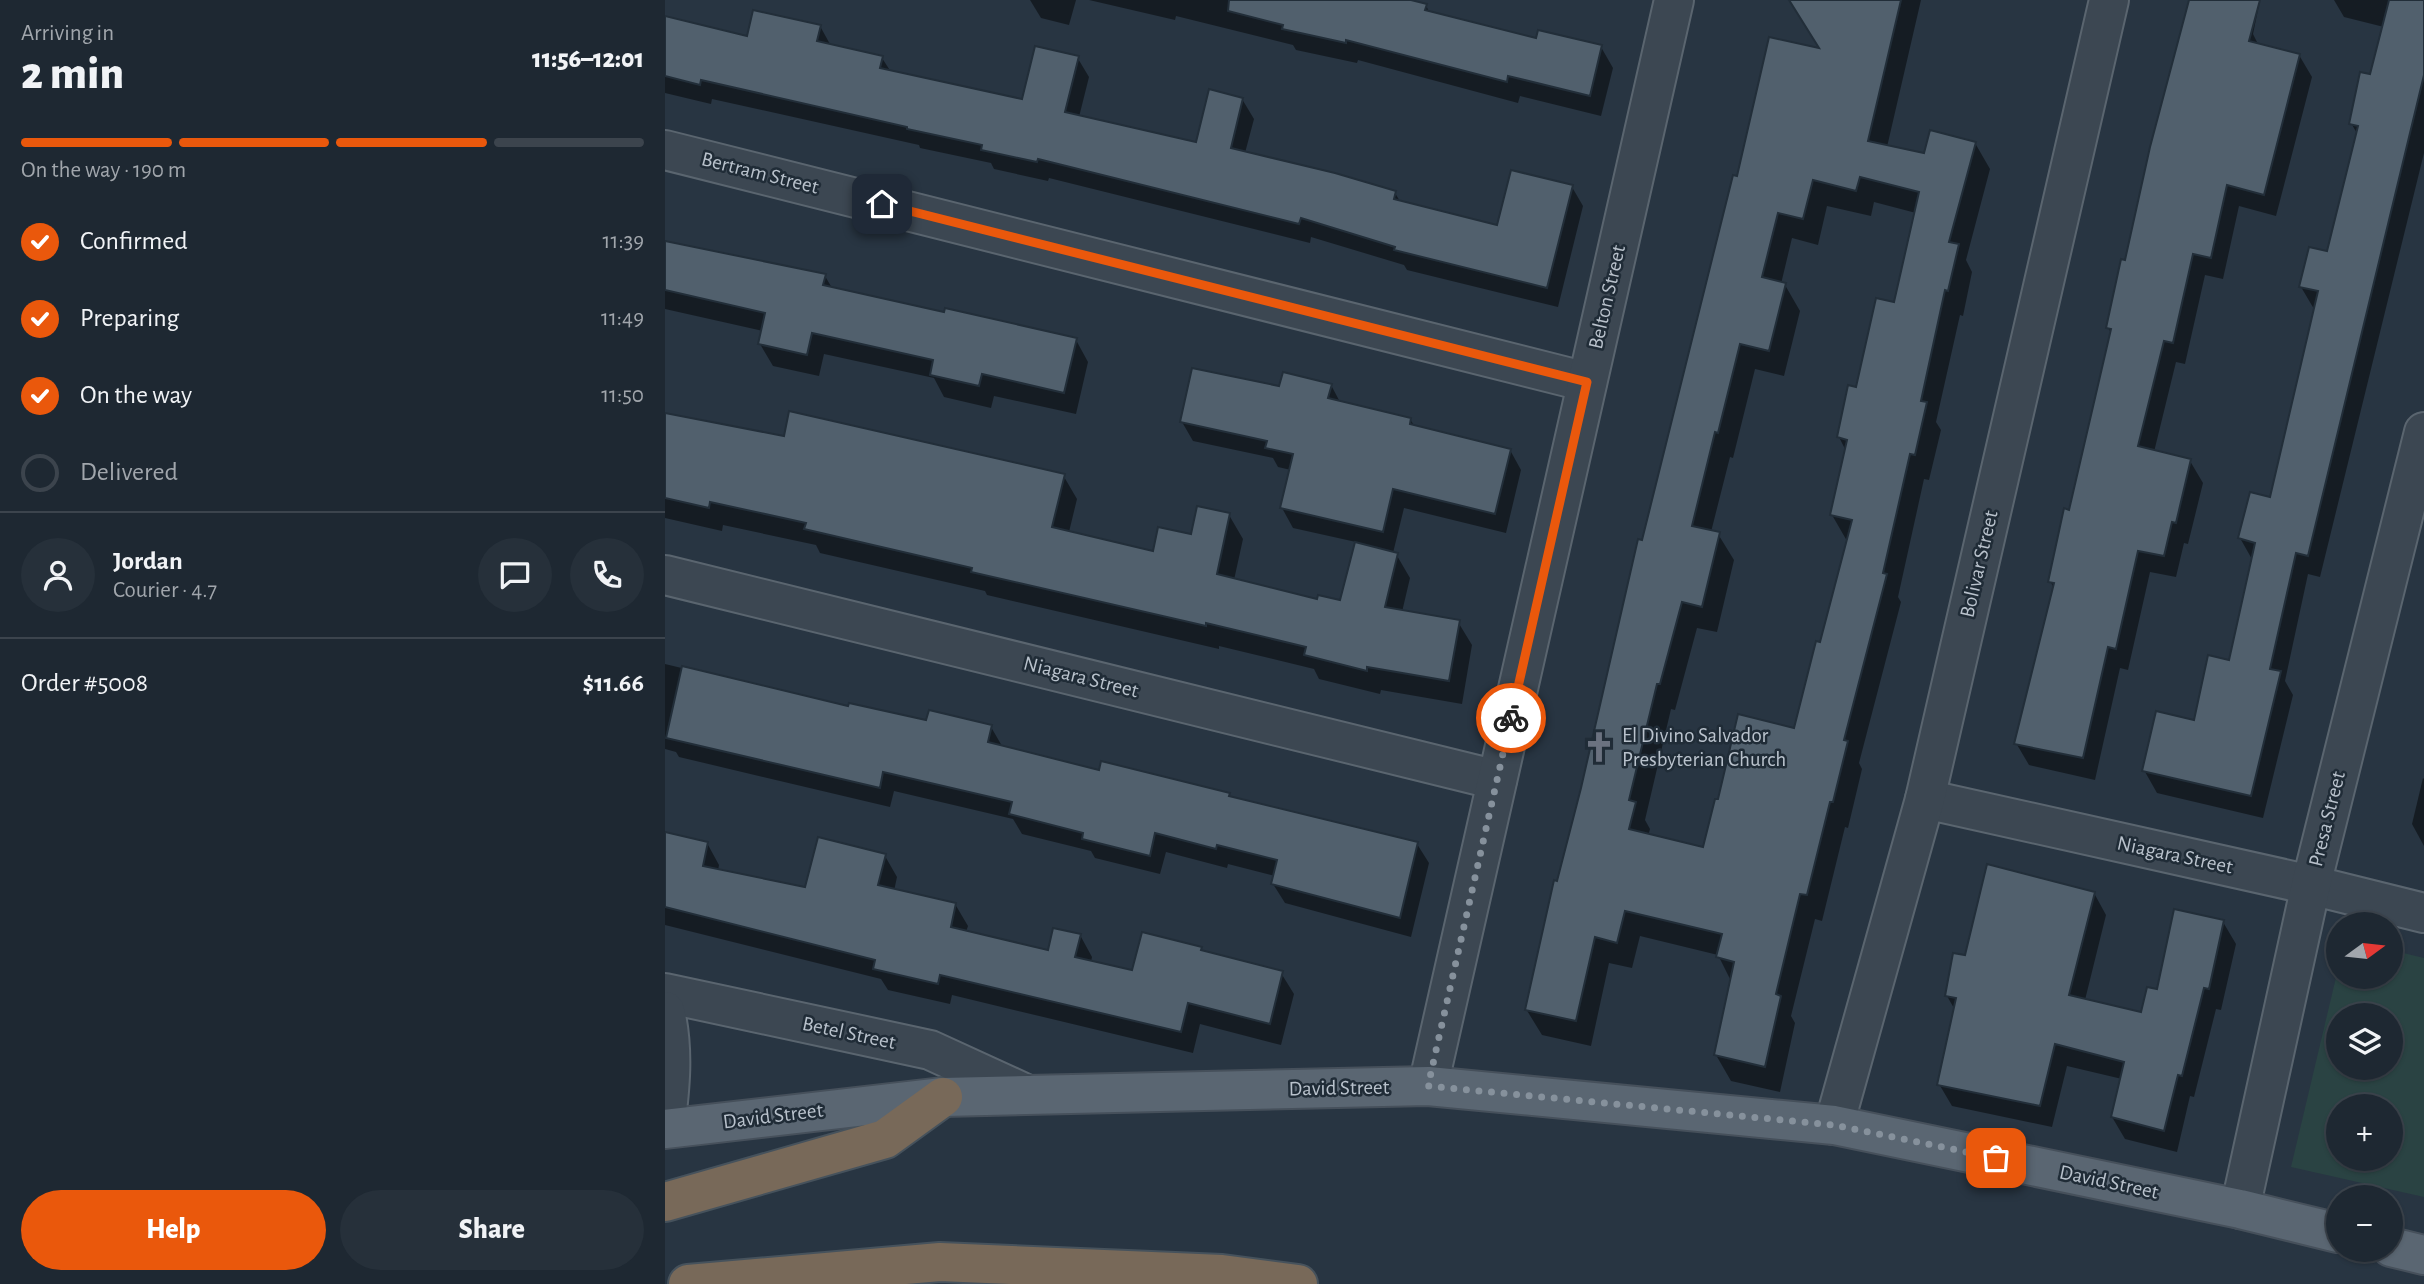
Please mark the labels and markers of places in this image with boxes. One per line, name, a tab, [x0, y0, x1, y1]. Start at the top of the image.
pin	[852, 174, 912, 234]
place label: El Divino Salvador Presbyterian Church	[1622, 725, 1786, 770]
church icon: El Divino Salvador Presbyterian Church	[1582, 730, 1616, 764]
pin	[1966, 1128, 2026, 1188]

